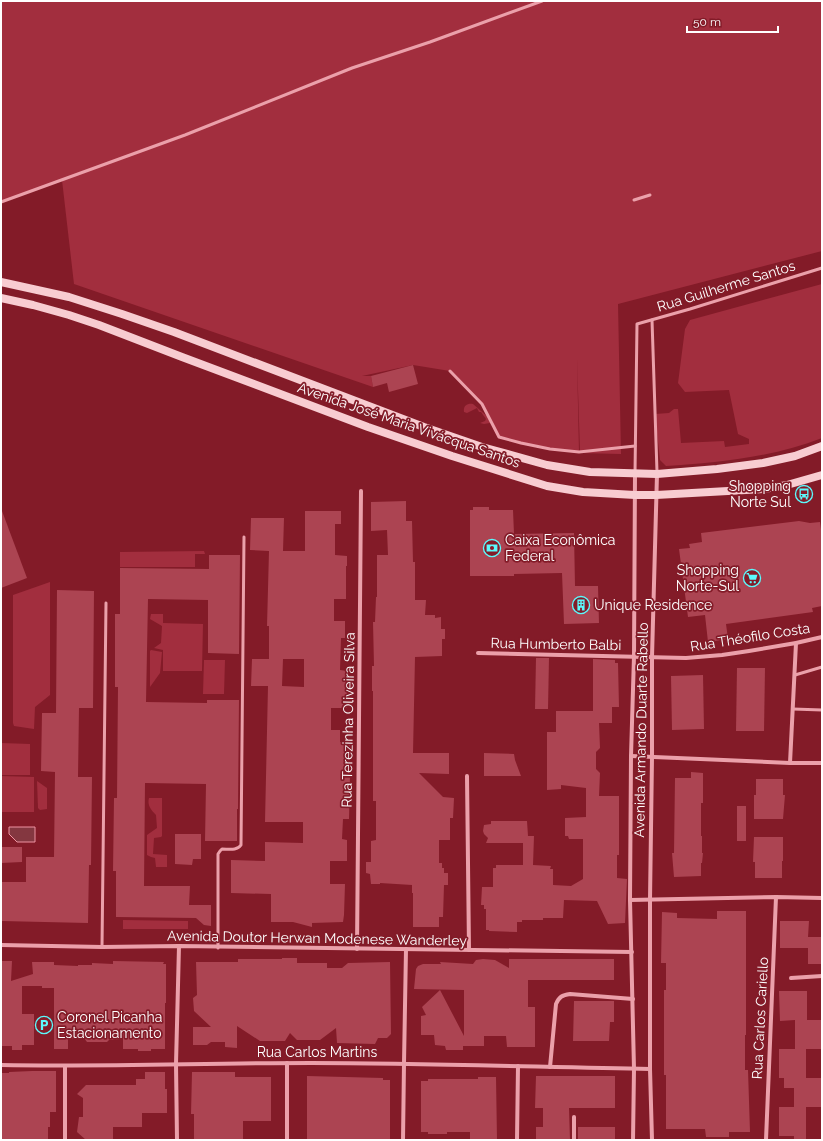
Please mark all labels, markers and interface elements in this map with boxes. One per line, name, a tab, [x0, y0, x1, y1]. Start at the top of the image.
scale bar	[687, 8, 778, 34]
text: 50 m	[693, 15, 721, 29]
street label: Rua Guilherme Santos	[655, 257, 797, 315]
street label: Avenida José Maria Vivácqua Santos	[296, 379, 523, 471]
place label: Shopping Norte Sul	[729, 478, 791, 510]
bus stop icon: Shopping Norte Sul	[794, 484, 814, 504]
place label: Caixa Econômica Federal	[505, 532, 615, 564]
bank icon: Caixa Econômica Federal	[482, 538, 502, 558]
place label: Shopping Norte-Sul	[676, 562, 739, 594]
supermarket icon: Shopping Norte-Sul	[742, 568, 762, 588]
building icon: Unique Residence	[571, 595, 591, 615]
place label: Unique Residence	[594, 597, 712, 613]
street label: Rua Théofilo Costa	[689, 620, 811, 654]
street label: Avenida Armando Duarte Rabello	[631, 622, 651, 838]
street label: Rua Terezinha Oliveira Silva	[338, 632, 358, 808]
street label: Rua Humberto Balbi	[490, 635, 622, 653]
street label: Avenida Doutor Herwan Modenese Wanderley	[167, 927, 468, 949]
street label: Rua Carlos Cariello	[749, 956, 771, 1080]
place label: Coronel Picanha Estacionamento	[57, 1009, 162, 1041]
parking icon: Coronel Picanha Estacionamento	[34, 1015, 54, 1035]
street label: Rua Carlos Martins	[257, 1044, 378, 1060]

